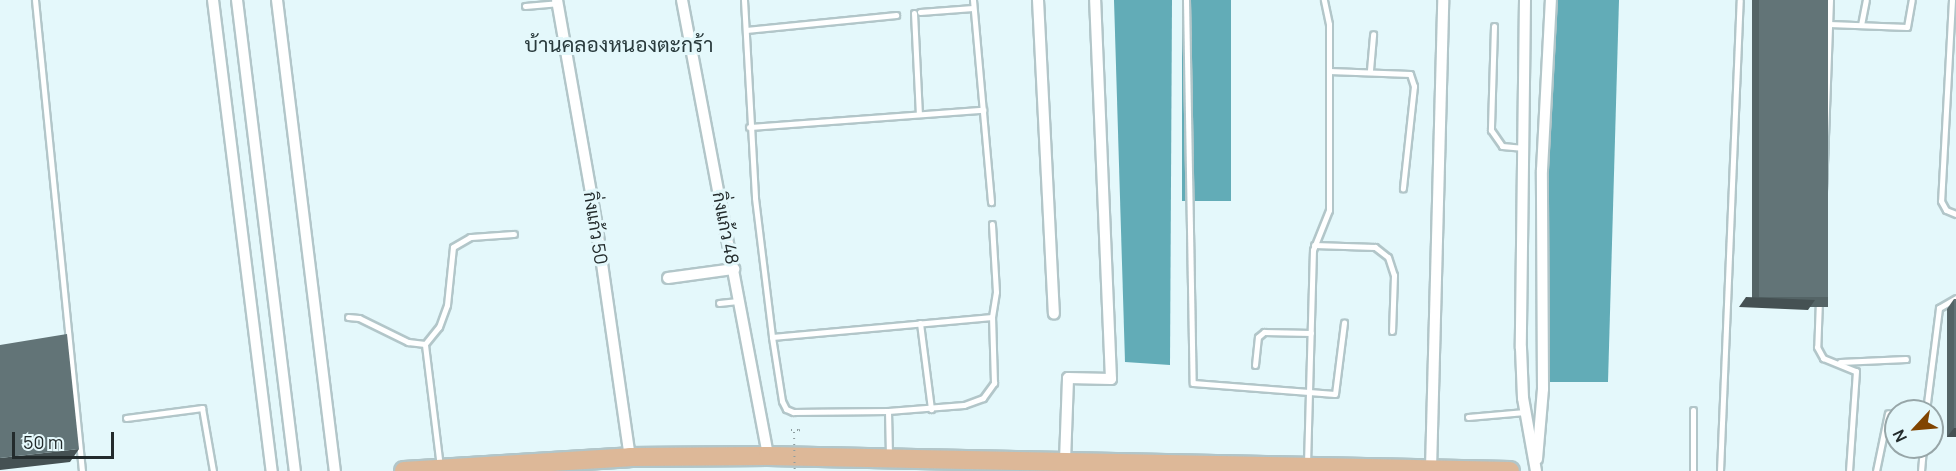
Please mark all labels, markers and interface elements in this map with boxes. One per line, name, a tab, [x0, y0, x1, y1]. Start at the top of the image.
district label: บ้านคลองหนองตะกร้า	[525, 31, 713, 57]
street label: กิ่งแก้ว 50	[580, 190, 612, 266]
street label: กิ่งแก้ว 48	[708, 190, 744, 266]
north arrow	[1884, 399, 1944, 459]
scale bar	[15, 420, 117, 458]
text: N	[1887, 426, 1912, 446]
text: 50 m	[23, 430, 63, 454]

